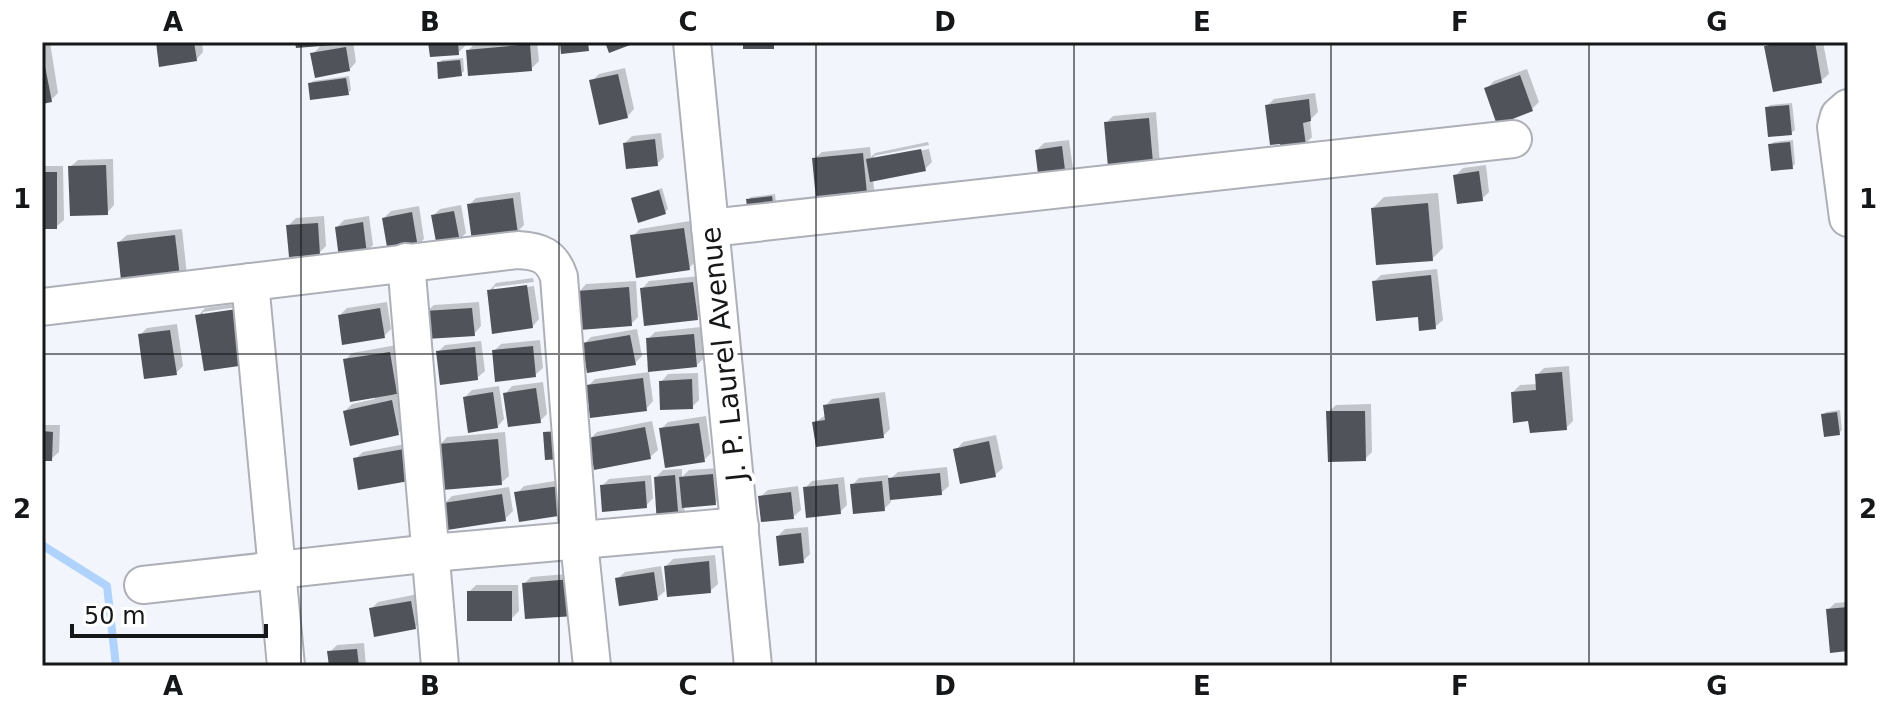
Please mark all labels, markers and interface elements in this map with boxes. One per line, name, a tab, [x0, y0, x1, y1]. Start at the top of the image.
text: A	[163, 7, 183, 37]
text: B	[420, 7, 440, 37]
text: C	[678, 7, 698, 37]
text: D	[934, 7, 956, 37]
text: E	[1193, 7, 1211, 37]
text: F	[1451, 7, 1469, 37]
text: G	[1706, 7, 1728, 37]
text: 1	[13, 184, 31, 214]
text: 1	[1859, 184, 1877, 214]
street label: J. P. Laurel Avenue	[694, 225, 753, 485]
text: 2	[13, 494, 31, 524]
text: 2	[1859, 494, 1877, 524]
scale bar	[72, 588, 266, 638]
text: 50 m	[84, 602, 146, 630]
text: A	[163, 671, 183, 701]
text: B	[420, 671, 440, 701]
text: C	[678, 671, 698, 701]
text: D	[934, 671, 956, 701]
text: E	[1193, 671, 1211, 701]
text: F	[1451, 671, 1469, 701]
text: G	[1706, 671, 1728, 701]

